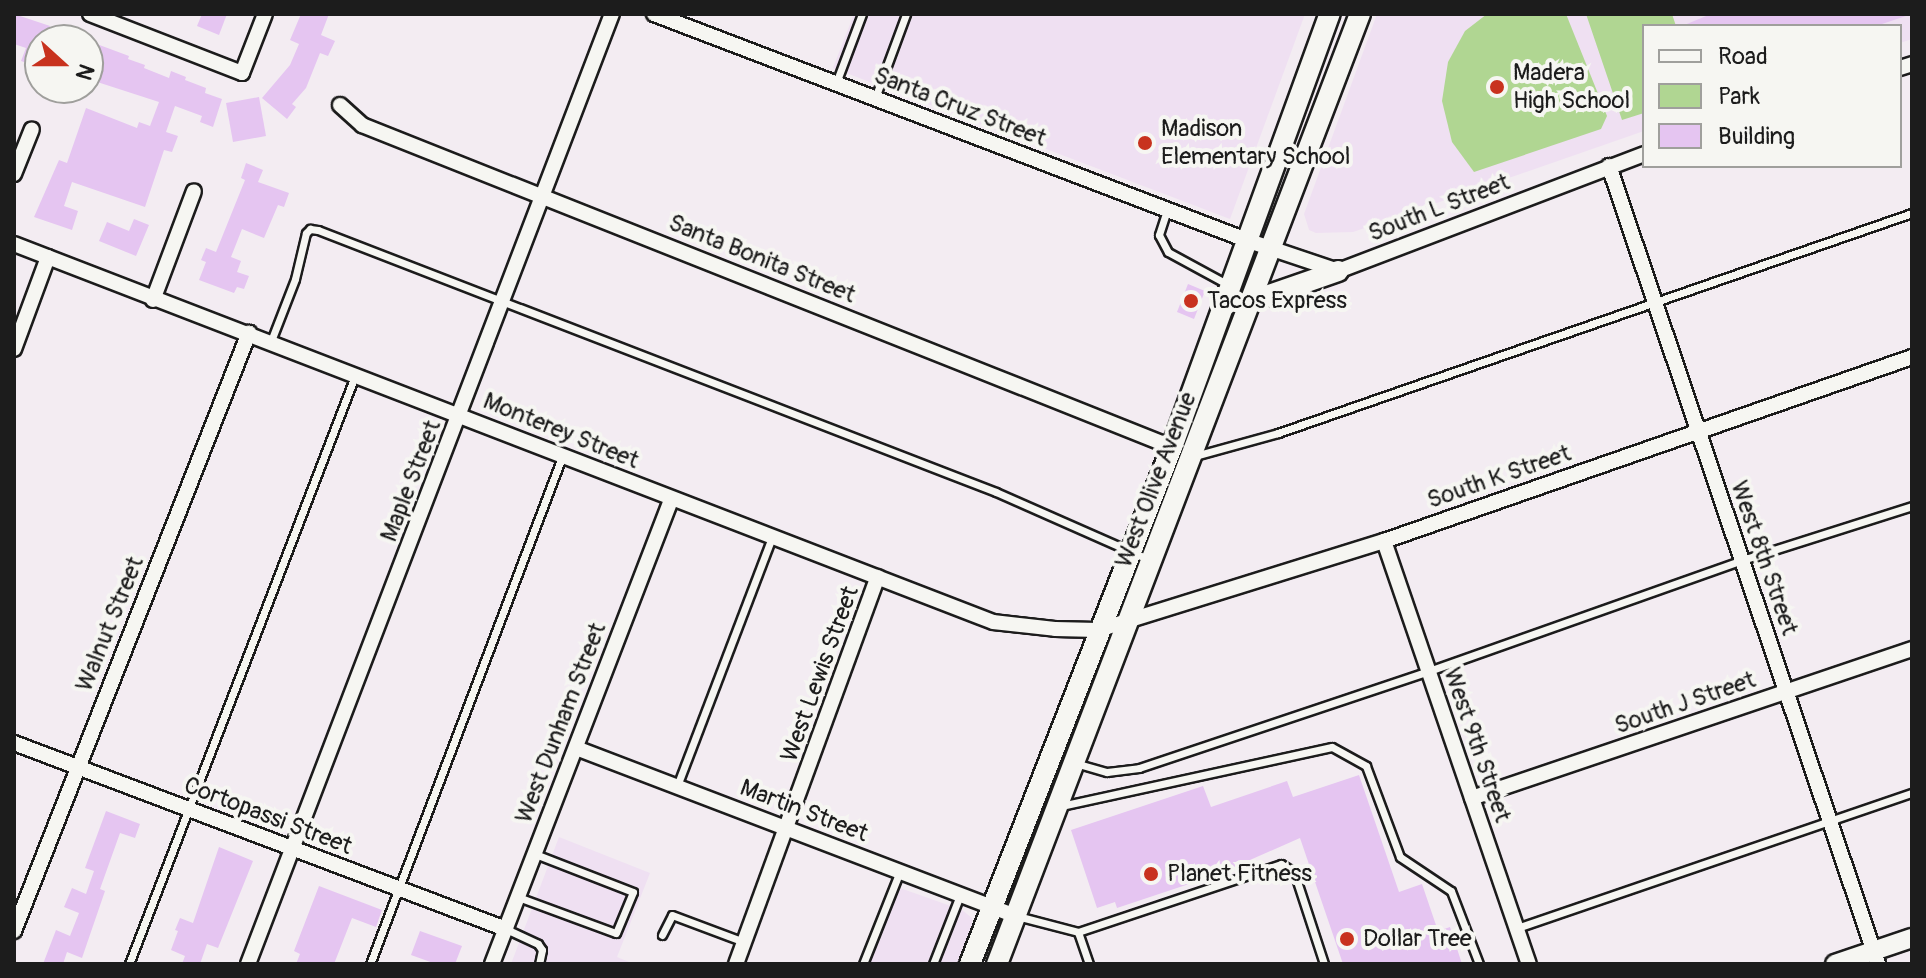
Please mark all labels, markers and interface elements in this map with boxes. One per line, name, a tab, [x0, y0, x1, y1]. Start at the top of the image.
north arrow	[24, 24, 104, 104]
legend	[1642, 24, 1902, 168]
text: Road	[1718, 42, 1768, 71]
place label: Madera High School	[1513, 59, 1630, 115]
text: N	[69, 60, 100, 84]
street label: Santa Cruz Street	[870, 61, 1050, 153]
marker: Madera High School	[1488, 78, 1506, 96]
text: Park	[1718, 82, 1760, 111]
place label: Madison Elementary School	[1161, 115, 1351, 171]
text: Building	[1718, 122, 1795, 151]
marker: Madison Elementary School	[1136, 134, 1154, 152]
street label: South L Street	[1364, 168, 1514, 248]
street label: Santa Bonita Street	[664, 208, 860, 310]
place label: Tacos Express	[1207, 287, 1347, 315]
marker: Tacos Express	[1182, 292, 1200, 310]
street label: Monterey Street	[479, 387, 643, 475]
street label: West Olive Avenue	[1109, 388, 1203, 572]
street label: Maple Street	[375, 416, 447, 546]
street label: South K Street	[1423, 439, 1575, 515]
street label: West 8th Street	[1724, 477, 1804, 639]
street label: Walnut Street	[70, 552, 150, 696]
street label: West Lewis Street	[775, 582, 865, 766]
street label: West Dunham Street	[510, 619, 612, 827]
street label: West 9th Street	[1437, 664, 1517, 826]
street label: South J Street	[1611, 665, 1759, 741]
street label: Cortopassi Street	[180, 771, 356, 861]
street label: Martin Street	[736, 773, 872, 849]
place label: Planet Fitness	[1167, 860, 1312, 888]
marker: Planet Fitness	[1142, 865, 1160, 883]
place label: Dollar Tree	[1363, 925, 1472, 953]
marker: Dollar Tree	[1338, 930, 1356, 948]

